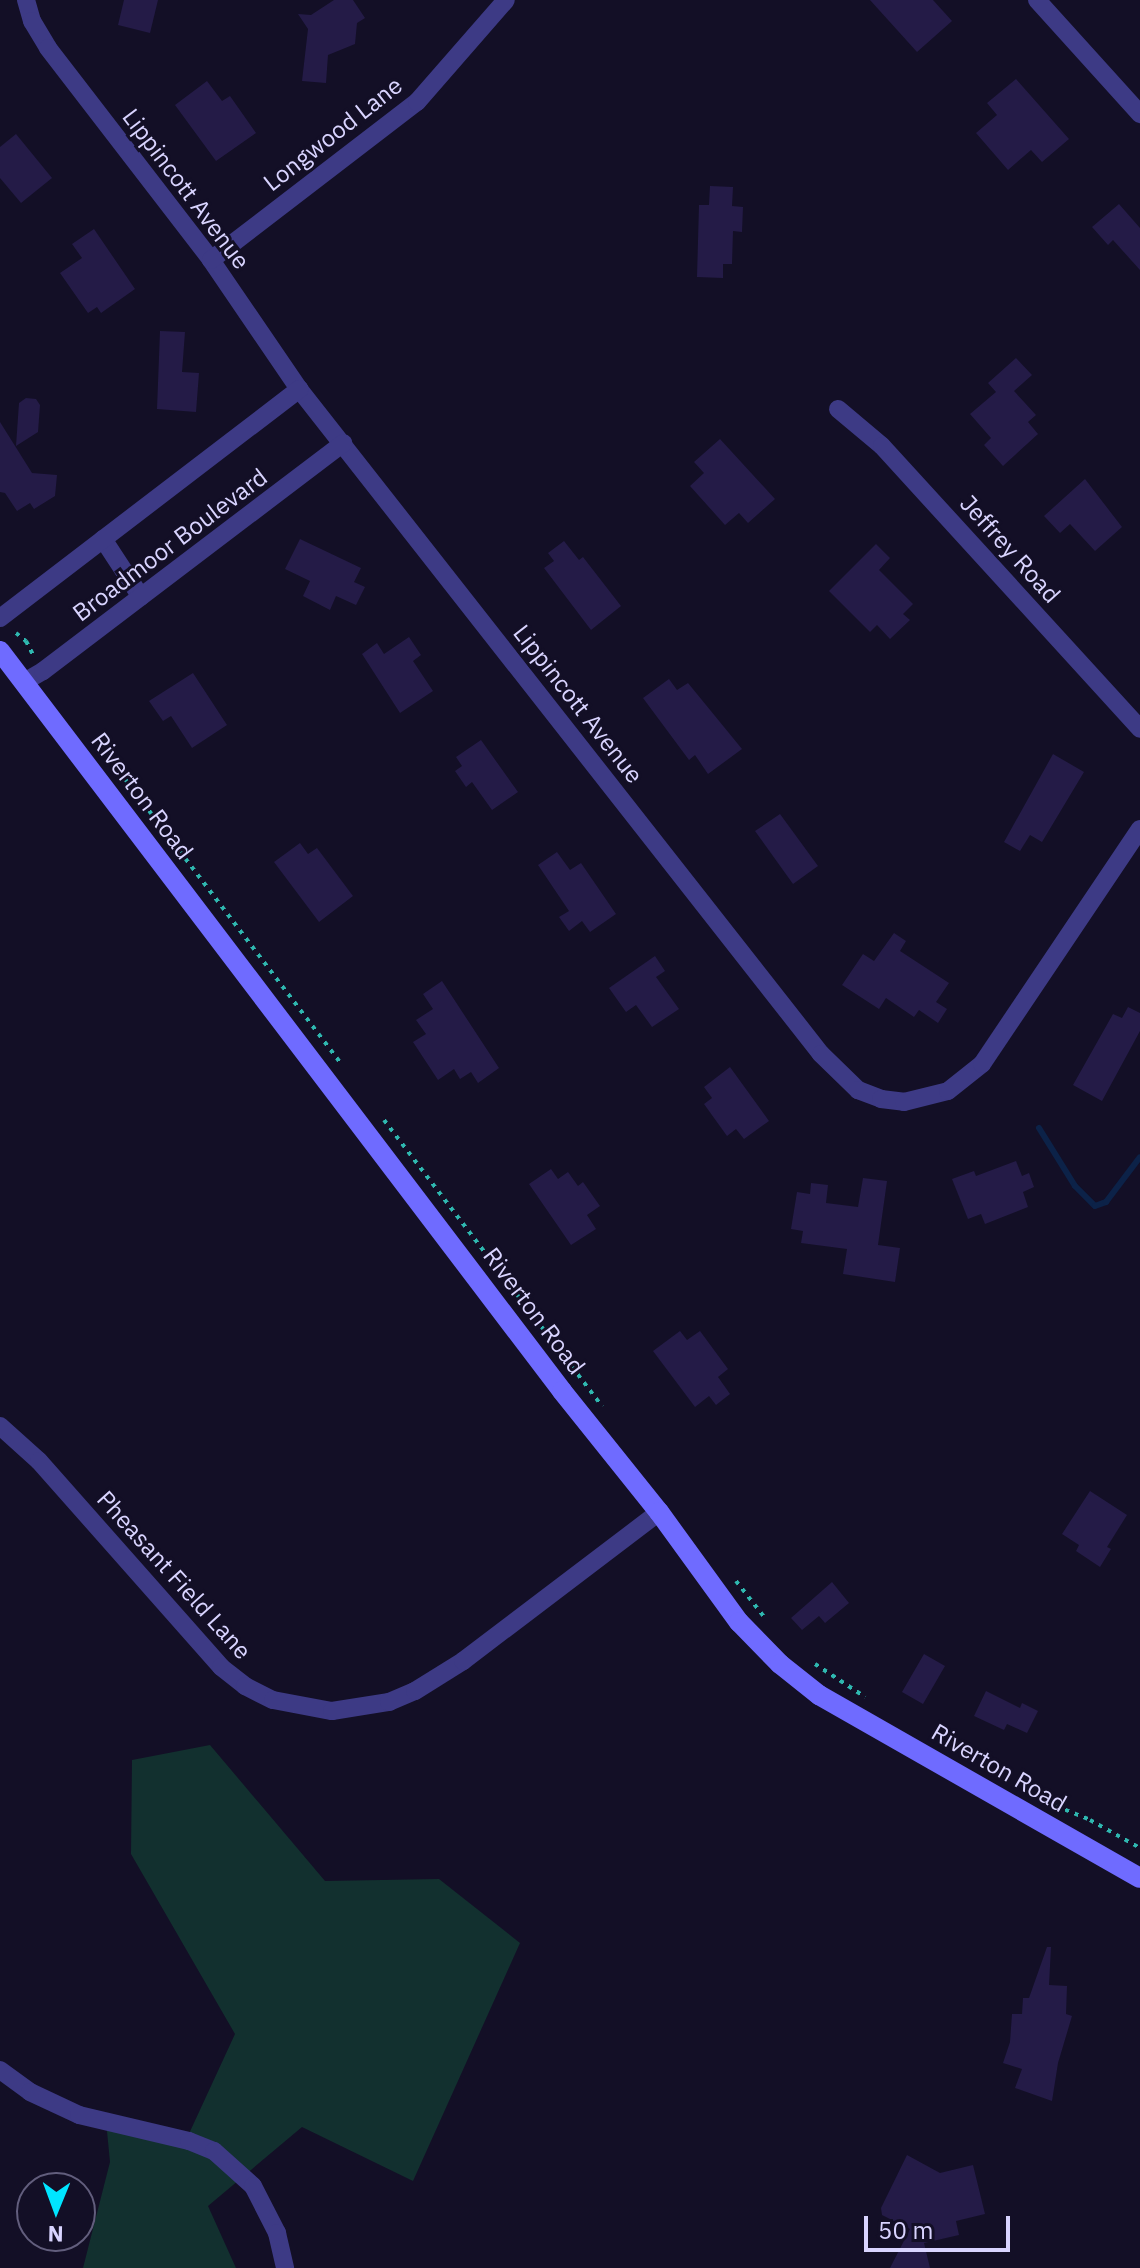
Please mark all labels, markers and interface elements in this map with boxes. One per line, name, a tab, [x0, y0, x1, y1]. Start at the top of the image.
street label: Longwood Lane	[258, 71, 408, 197]
street label: Lippincott Avenue	[116, 103, 256, 275]
street label: Broadmoor Boulevard	[67, 462, 273, 628]
street label: Jeffrey Road	[954, 489, 1066, 609]
street label: Lippincott Avenue	[507, 619, 649, 789]
street label: Riverton Road	[85, 727, 199, 865]
street label: Riverton Road	[477, 1242, 591, 1380]
street label: Pheasant Field Lane	[91, 1485, 257, 1665]
street label: Riverton Road	[926, 1718, 1072, 1818]
north arrow	[16, 2172, 96, 2252]
scale bar	[868, 2200, 1014, 2250]
text: 50 m	[878, 2214, 933, 2246]
text: N	[47, 2220, 64, 2249]

